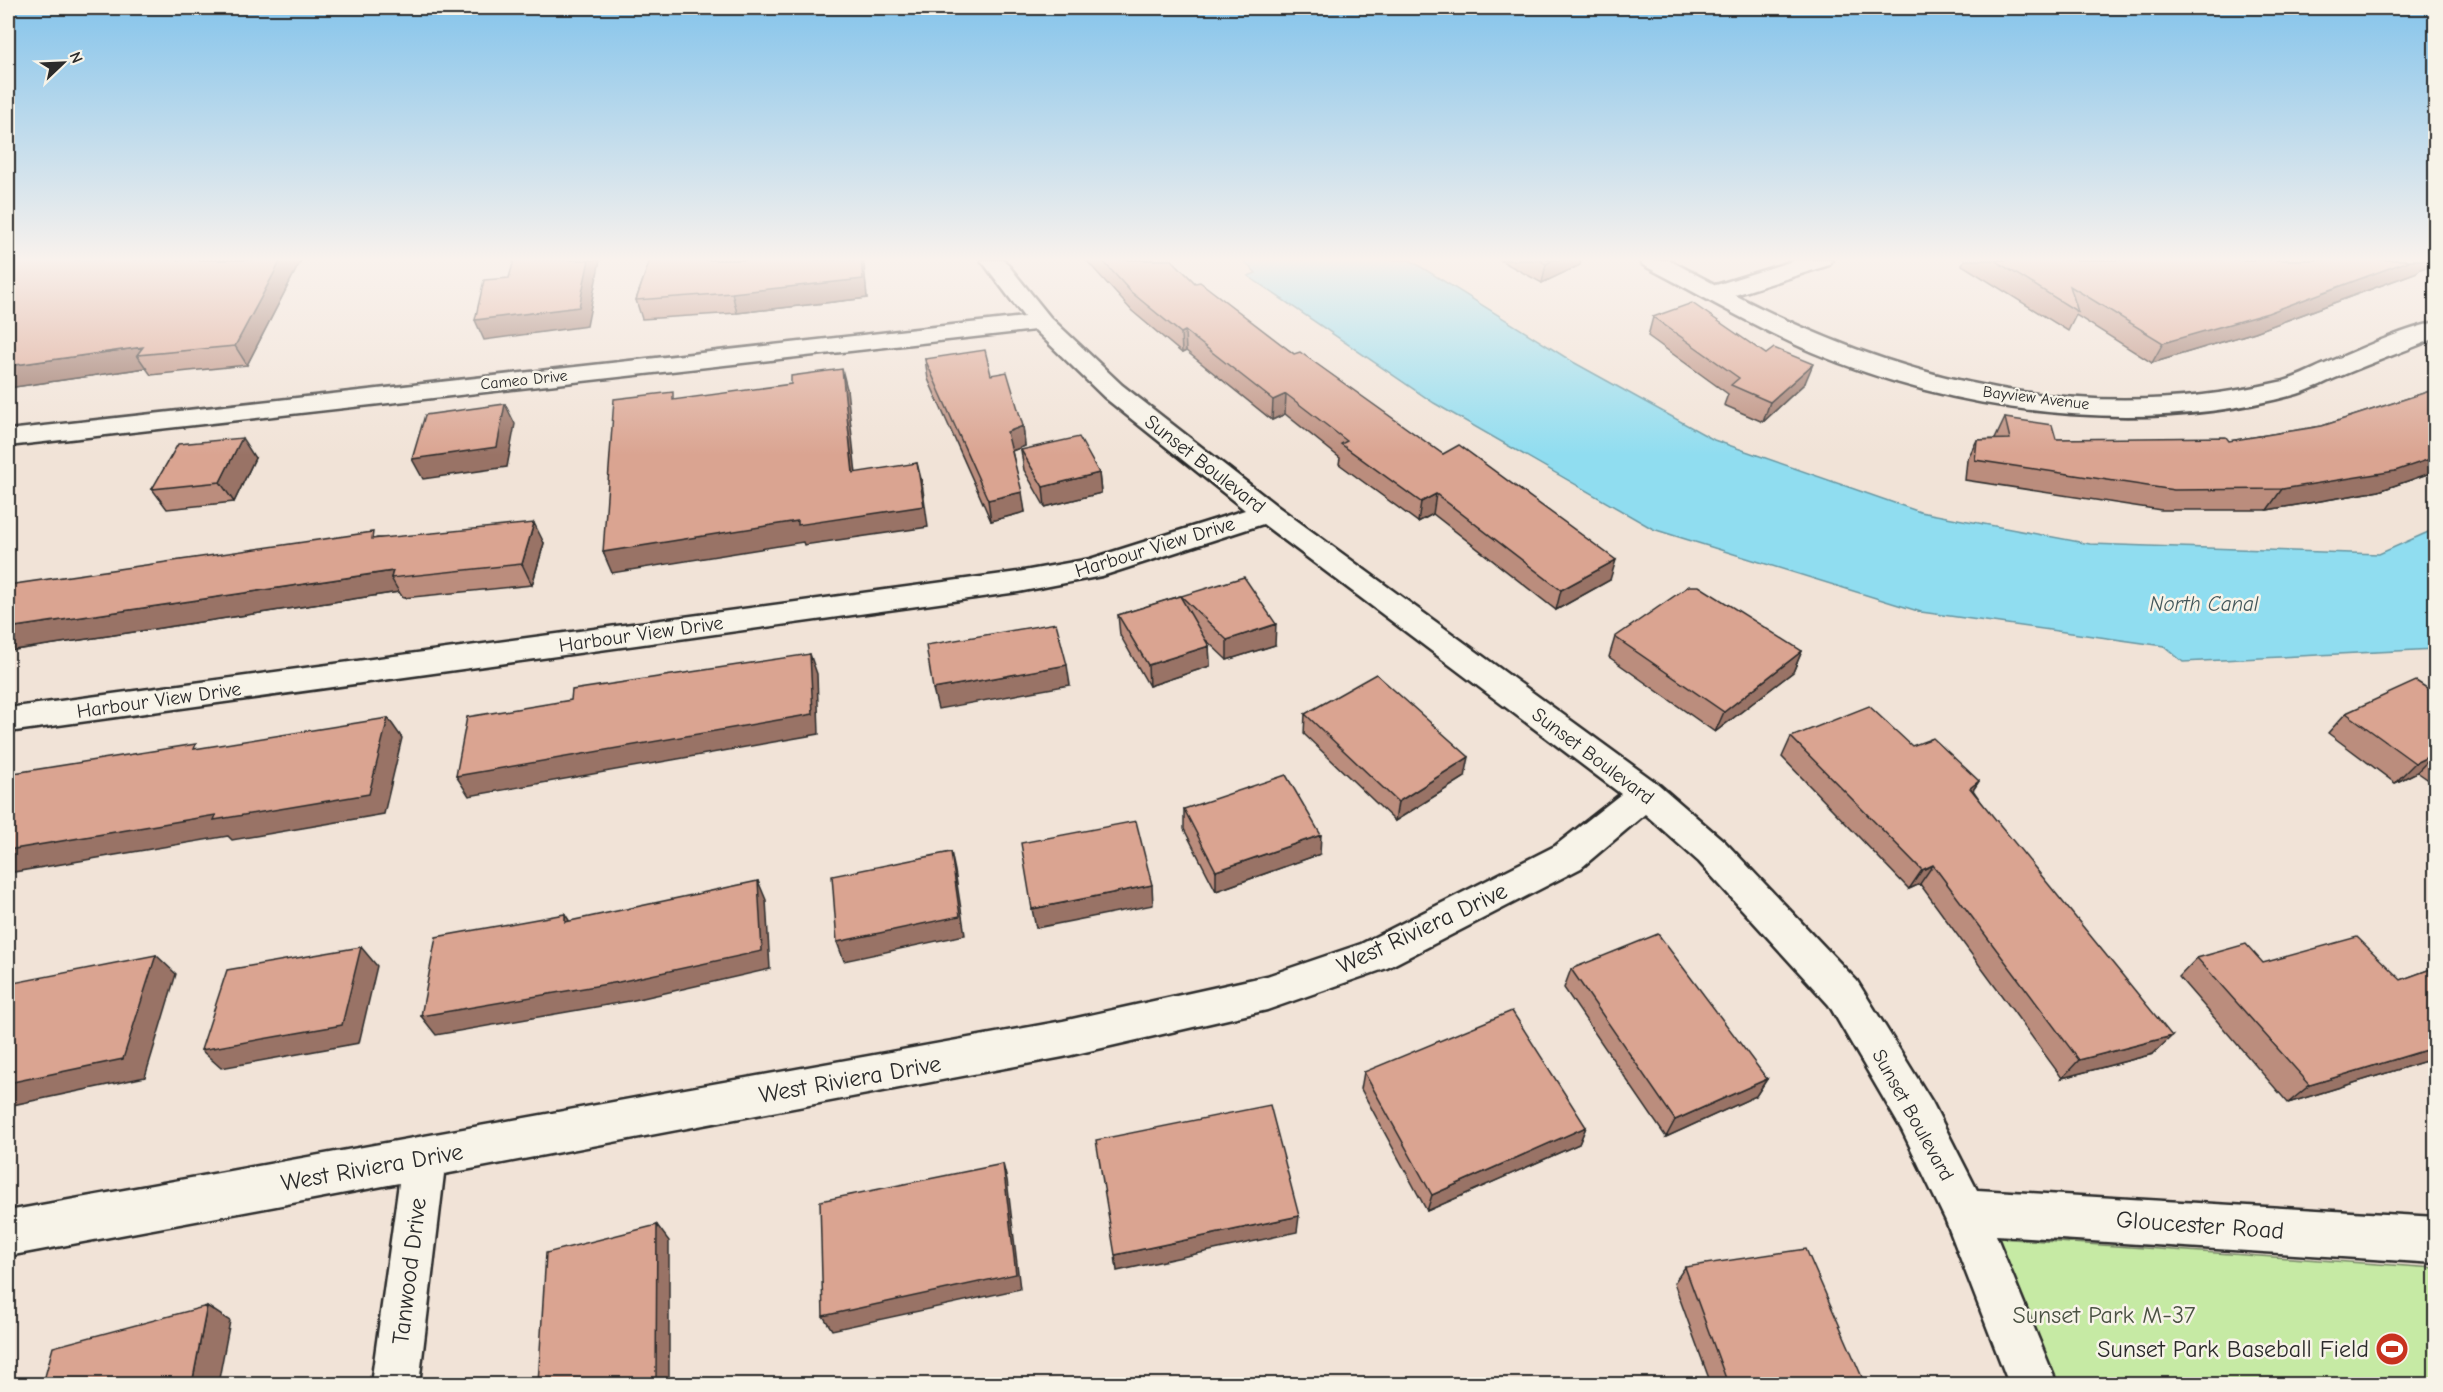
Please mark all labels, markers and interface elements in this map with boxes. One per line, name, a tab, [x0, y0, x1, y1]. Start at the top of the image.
north arrow	[33, 33, 93, 93]
text: N	[66, 49, 86, 66]
street label: Cameo Drive	[480, 366, 568, 394]
street label: Bayview Avenue	[1982, 383, 2090, 413]
street label: Sunset Boulevard	[1140, 410, 1270, 518]
street label: Harbour View Drive	[1072, 512, 1238, 582]
water label: North Canal	[2150, 592, 2259, 616]
street label: Harbour View Drive	[557, 611, 725, 657]
street label: Harbour View Drive	[75, 677, 243, 723]
street label: Sunset Boulevard	[1527, 703, 1659, 809]
street label: West Riviera Drive	[1332, 876, 1512, 980]
street label: Sunset Boulevard	[1867, 1045, 1959, 1185]
street label: West Riviera Drive	[757, 1049, 943, 1109]
street label: West Riviera Drive	[279, 1137, 465, 1197]
street label: Tanwood Drive	[386, 1196, 432, 1346]
street label: Gloucester Road	[2115, 1205, 2285, 1245]
park label: Sunset Park M-37	[2013, 1301, 2195, 1329]
sports icon: Sunset Park Baseball Field	[2374, 1331, 2410, 1367]
place label: Sunset Park Baseball Field	[2097, 1335, 2369, 1363]

